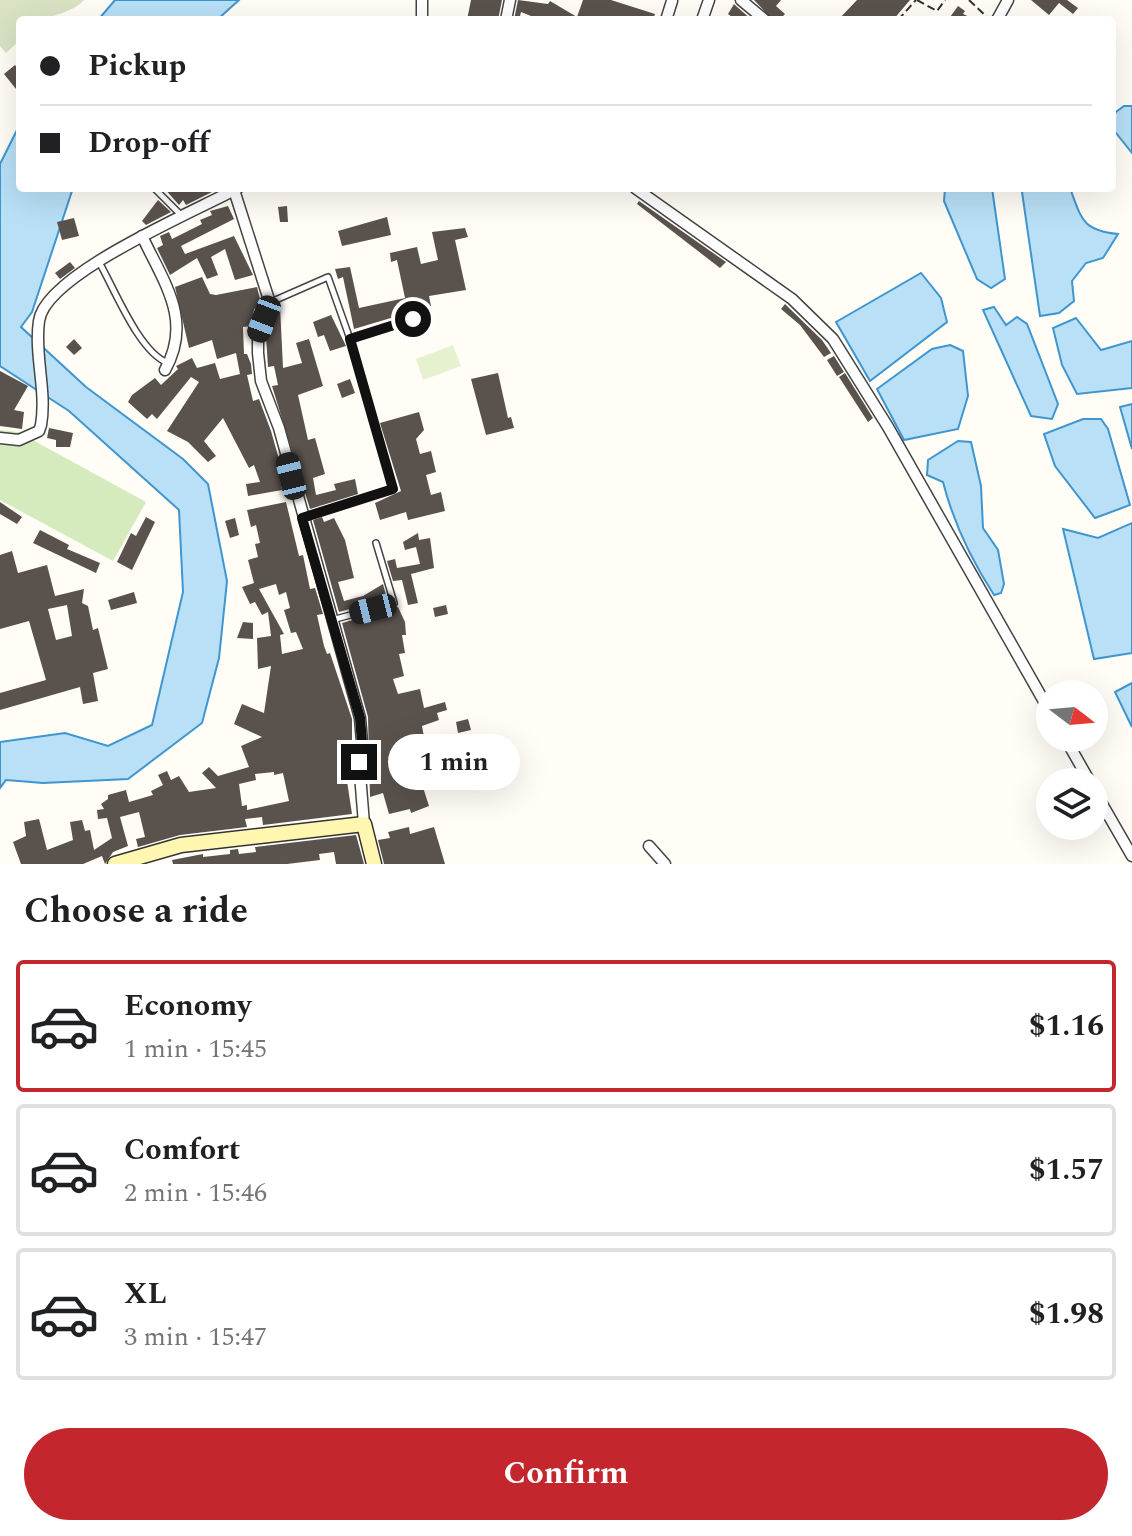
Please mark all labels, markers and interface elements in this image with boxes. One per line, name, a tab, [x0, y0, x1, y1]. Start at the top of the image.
text: Pickup	[88, 43, 186, 89]
text: Drop-off	[88, 120, 209, 166]
car	[244, 292, 284, 346]
route start	[395, 301, 431, 337]
car	[274, 450, 308, 502]
car	[347, 592, 399, 626]
north arrow	[1036, 680, 1108, 752]
map controls	[1036, 680, 1108, 840]
callout: 1 min	[387, 734, 519, 790]
text: 1 min	[419, 742, 489, 782]
route end	[341, 744, 377, 780]
button: layers	[1036, 768, 1108, 840]
text: Choose a ride	[24, 884, 248, 939]
text: Economy	[124, 983, 251, 1029]
icon: car	[28, 990, 100, 1062]
text: $1.16	[1029, 1003, 1104, 1049]
text: 1 min · 15:45	[124, 1029, 267, 1069]
text: Comfort	[124, 1127, 240, 1173]
icon: car	[28, 1134, 100, 1206]
text: $1.57	[1029, 1147, 1104, 1193]
text: 2 min · 15:46	[124, 1173, 267, 1213]
text: XL	[124, 1271, 167, 1317]
icon: car	[28, 1278, 100, 1350]
text: $1.98	[1029, 1291, 1104, 1337]
text: 3 min · 15:47	[124, 1317, 267, 1357]
button: Confirm	[24, 1428, 1108, 1520]

